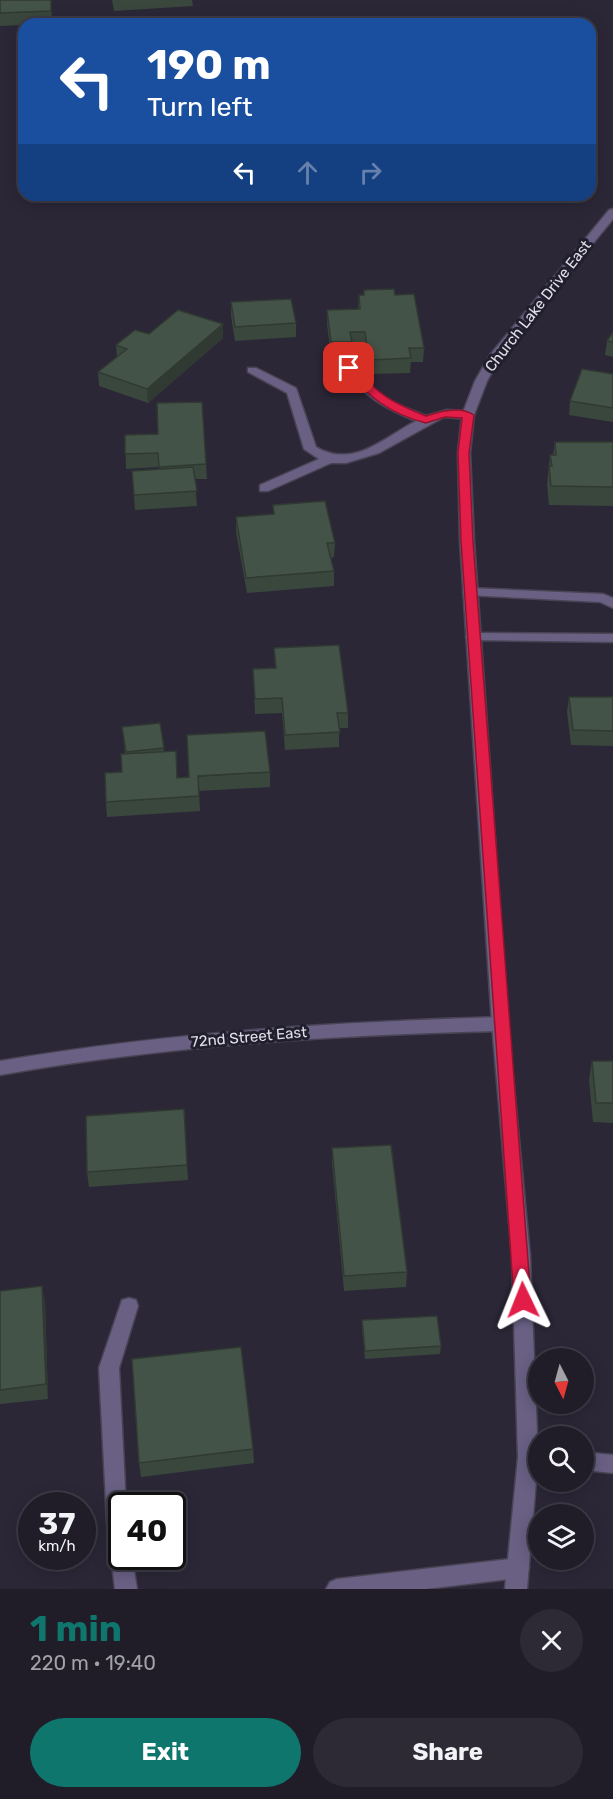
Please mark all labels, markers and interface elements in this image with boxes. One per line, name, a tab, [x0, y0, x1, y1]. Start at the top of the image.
text: 190 m	[147, 40, 271, 90]
icon: left	[48, 42, 126, 120]
text: Turn left	[147, 91, 252, 123]
icon: left	[228, 156, 261, 189]
icon: ahead	[291, 156, 324, 189]
icon: right	[354, 156, 387, 189]
street label: Church Lake Drive East	[481, 237, 595, 375]
pin	[323, 342, 374, 393]
icon: arrive	[332, 351, 365, 384]
street label: 72nd Street East	[190, 1023, 308, 1051]
position arrow	[491, 1268, 555, 1332]
north arrow	[528, 1348, 594, 1414]
map controls	[528, 1348, 594, 1570]
button: search	[528, 1426, 594, 1492]
speed limit sign: 40	[108, 1492, 186, 1570]
button: layers	[528, 1504, 594, 1570]
text: 37	[39, 1506, 75, 1542]
text: km/h	[38, 1537, 76, 1555]
text: 1 min	[30, 1607, 122, 1650]
button: close	[520, 1609, 583, 1672]
text: 220 m · 19:40	[30, 1651, 156, 1675]
button: Exit	[30, 1718, 301, 1787]
button: Share	[313, 1718, 583, 1787]

